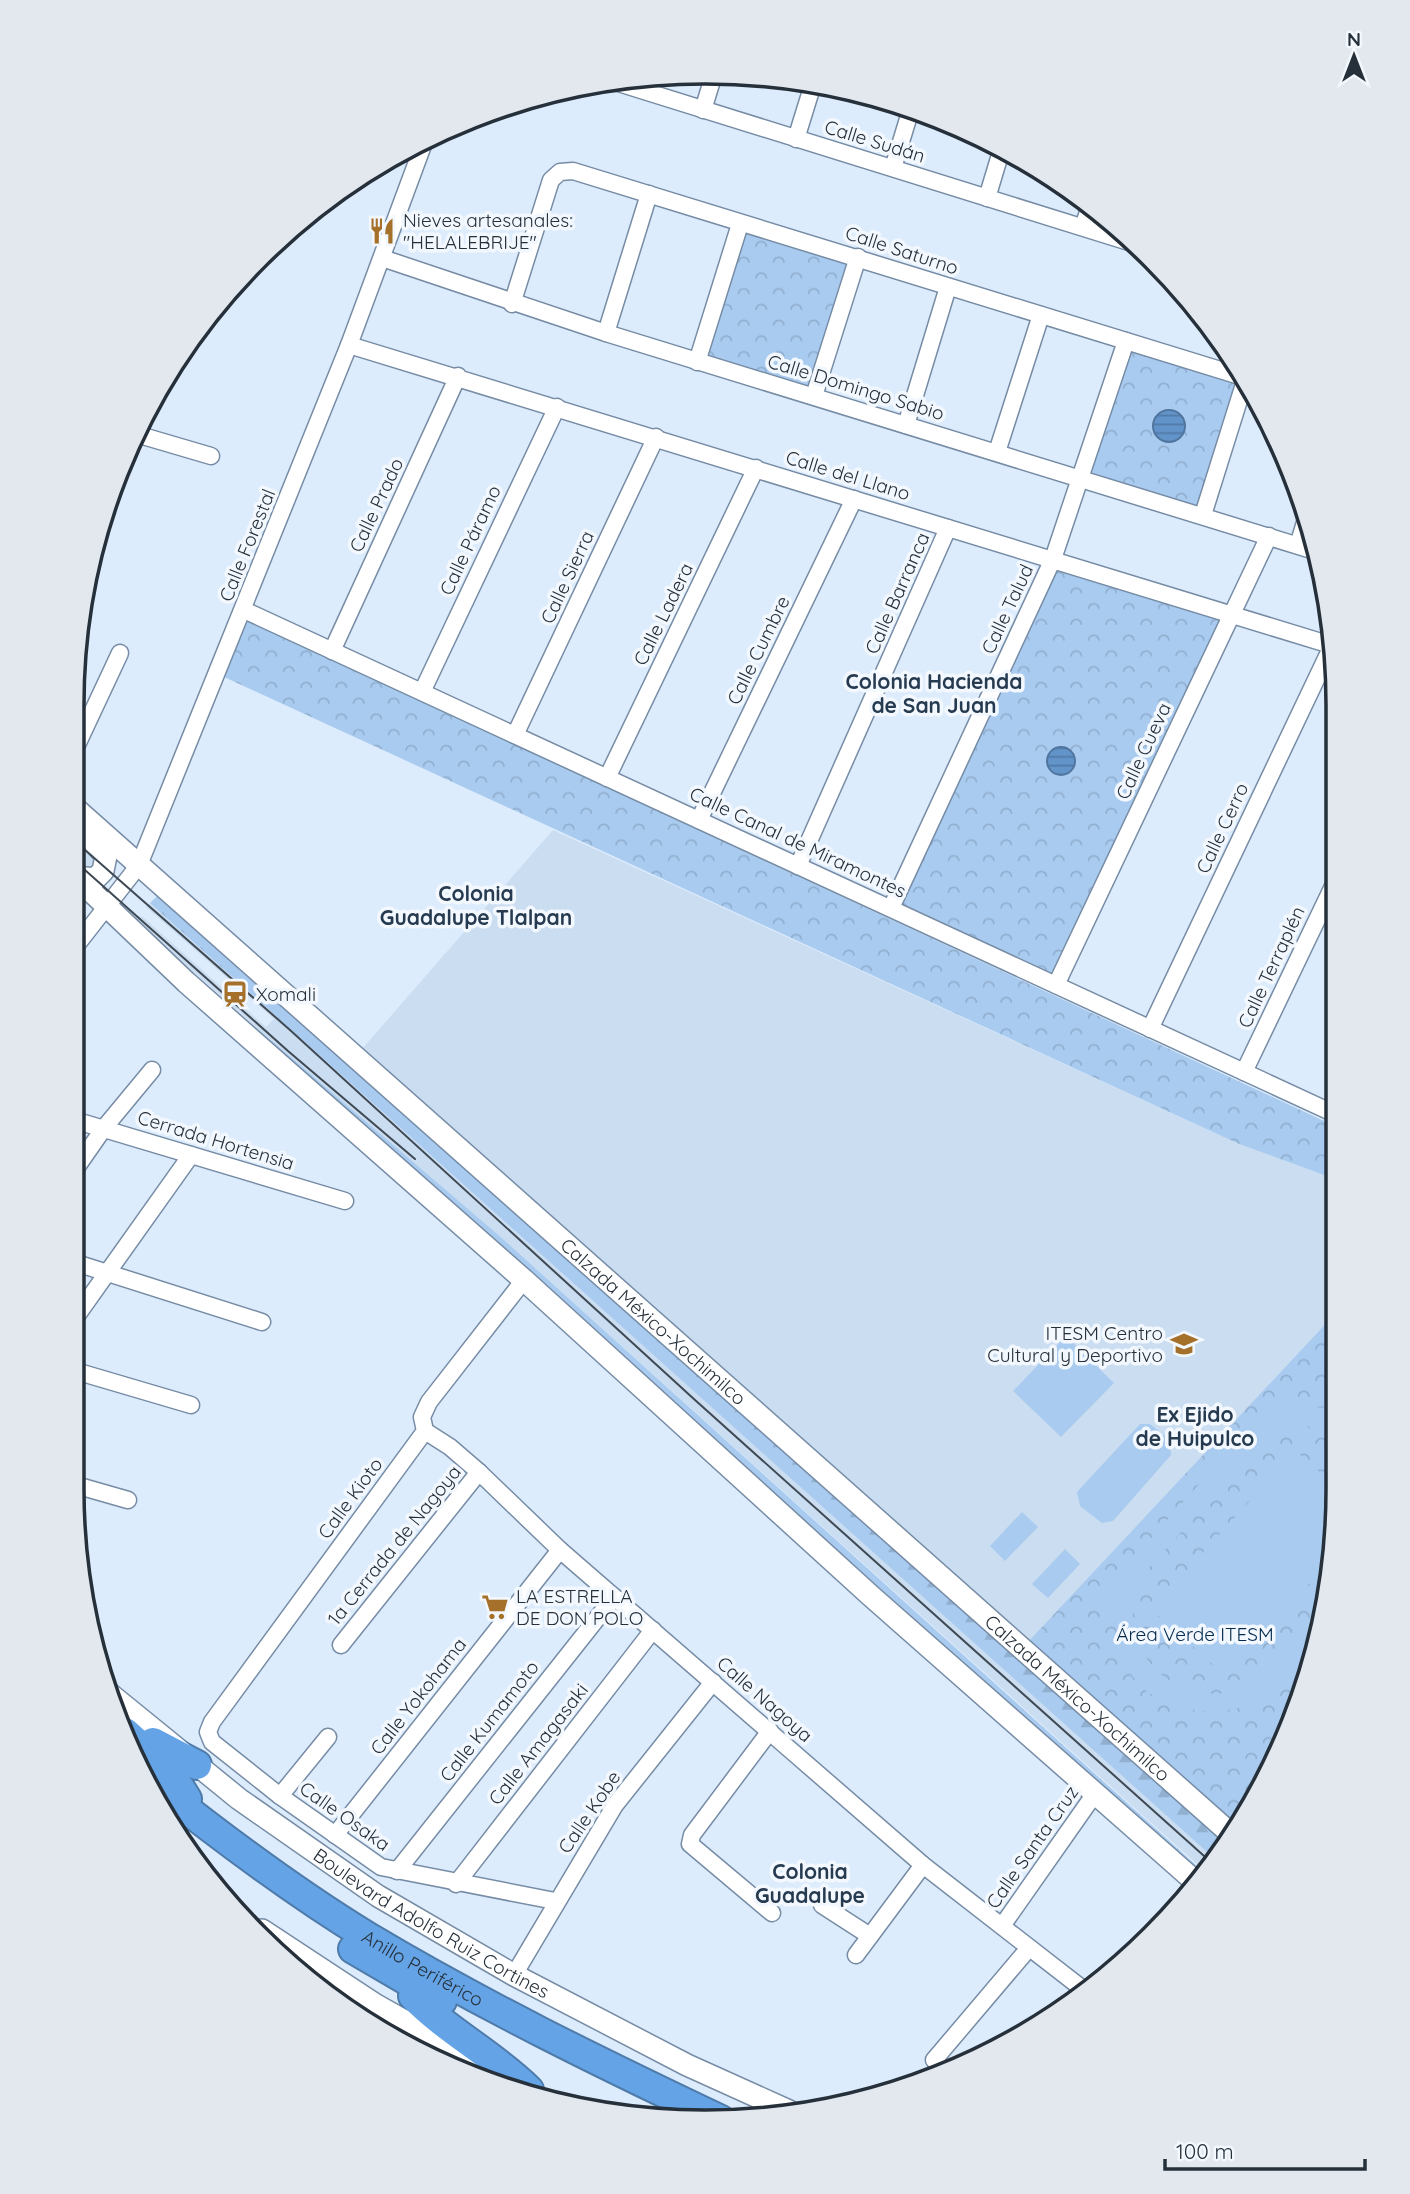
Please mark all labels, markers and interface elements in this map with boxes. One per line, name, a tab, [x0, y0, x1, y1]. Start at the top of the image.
north arrow	[1319, 21, 1389, 91]
text: N	[1347, 27, 1361, 51]
street label: Calle Sudán	[822, 114, 928, 168]
place label: Nieves artesanales: "HELALEBRIJE"	[403, 208, 573, 254]
restaurant icon: Nieves artesanales: "HELALEBRIJE"	[367, 216, 397, 246]
street label: Calle Saturno	[842, 220, 962, 280]
street label: Calle Domingo Sabio	[765, 349, 947, 425]
street label: Calle del Llano	[783, 445, 913, 505]
street label: Calle Prado	[344, 454, 408, 556]
street label: Calle Páramo	[434, 481, 506, 599]
street label: Calle Forestal	[214, 485, 280, 605]
street label: Calle Sierra	[535, 527, 599, 627]
street label: Calle Barranca	[859, 528, 935, 658]
street label: Calle Ladera	[628, 559, 698, 669]
street label: Calle Talud	[976, 560, 1038, 658]
street label: Calle Cumbre	[721, 592, 795, 708]
district label: Colonia Hacienda de San Juan	[846, 668, 1022, 718]
street label: Calle Cueva	[1110, 699, 1176, 803]
street label: Calle Cerro	[1191, 779, 1253, 877]
street label: Calle Canal de Miramontes	[686, 781, 910, 903]
district label: Colonia Guadalupe Tlalpan	[380, 880, 572, 930]
street label: Calle Terraplén	[1232, 902, 1310, 1032]
station icon: Xomali	[220, 979, 250, 1009]
place label: Xomali	[256, 982, 316, 1006]
street label: Cerrada Hortensia	[135, 1105, 297, 1175]
street label: Calzada México-Xochimilco	[556, 1233, 751, 1410]
place label: ITESM Centro Cultural y Deportivo	[987, 1321, 1163, 1367]
school or university icon: ITESM Centro Cultural y Deportivo	[1169, 1329, 1199, 1359]
district label: Ex Ejido de Huipulco	[1136, 1401, 1254, 1451]
street label: Calle Kioto	[312, 1453, 388, 1543]
street label: 1a Cerrada de Nagoya	[322, 1460, 466, 1630]
place label: LA ESTRELLA DE DON POLO	[516, 1584, 643, 1630]
supermarket icon: LA ESTRELLA DE DON POLO	[480, 1592, 510, 1622]
street label: Calzada México-Xochimilco	[980, 1609, 1175, 1786]
park label: Área Verde ITESM	[1116, 1622, 1274, 1646]
street label: Calle Yokohama	[365, 1633, 471, 1759]
street label: Calle Nagoya	[712, 1651, 818, 1747]
street label: Calle Kumamoto	[434, 1656, 544, 1786]
street label: Calle Amagasaki	[483, 1678, 593, 1810]
street label: Calle Kobe	[553, 1766, 625, 1858]
street label: Calle Osaka	[295, 1776, 395, 1856]
street label: Calle Santa Cruz	[981, 1781, 1083, 1913]
street label: Boulevard Adolfo Ruiz Cortines	[309, 1843, 553, 2003]
district label: Colonia Guadalupe	[755, 1858, 865, 1908]
street label: Anillo Periférico	[358, 1924, 488, 2012]
scale bar	[1165, 2128, 1364, 2172]
text: 100 m	[1176, 2138, 1234, 2164]

